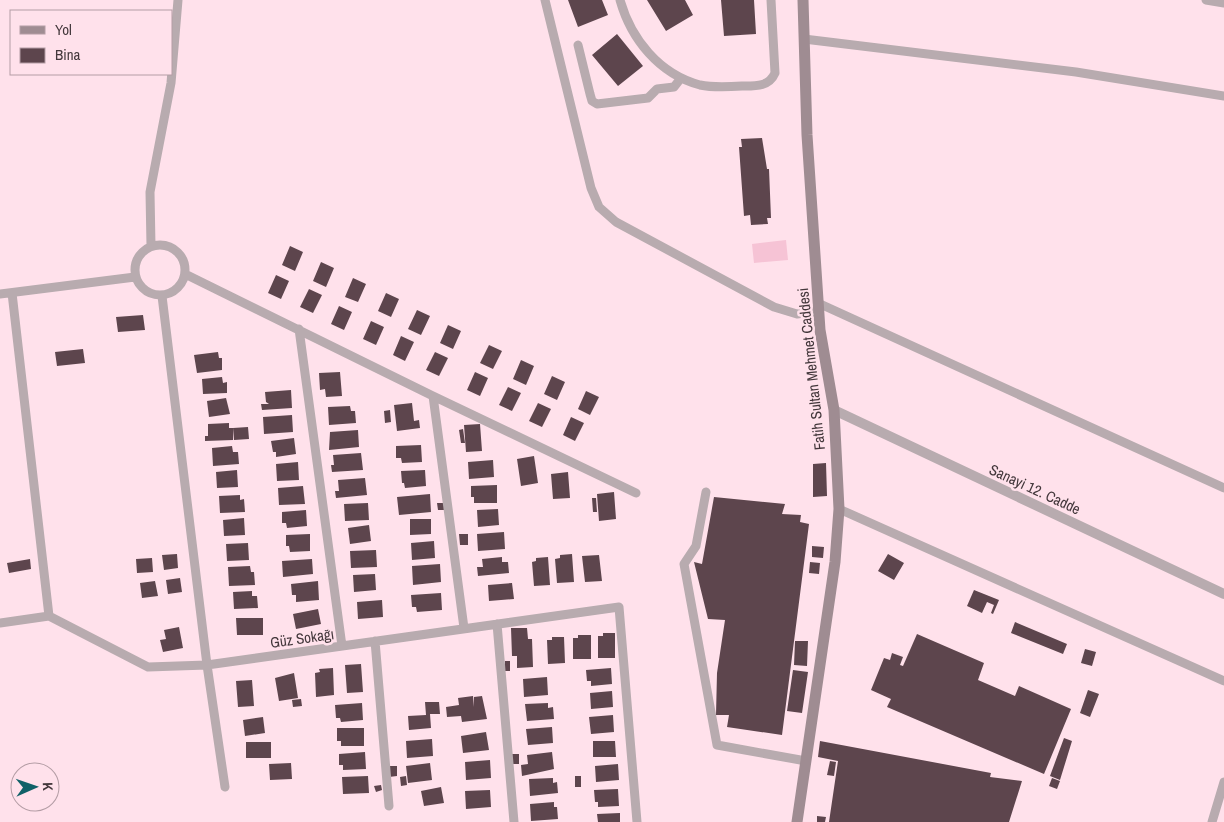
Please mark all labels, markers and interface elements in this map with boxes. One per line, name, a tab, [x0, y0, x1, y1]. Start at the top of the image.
legend	[10, 10, 172, 75]
text: Yol	[55, 19, 72, 40]
text: Bina	[55, 44, 80, 65]
street label: Fatih Sultan Mehmet Caddesi	[792, 287, 830, 451]
street label: Sanayi 12. Cadde	[986, 459, 1084, 519]
street label: Güz Sokağı	[269, 623, 335, 653]
north arrow	[10, 762, 60, 812]
text: K	[39, 782, 57, 792]

